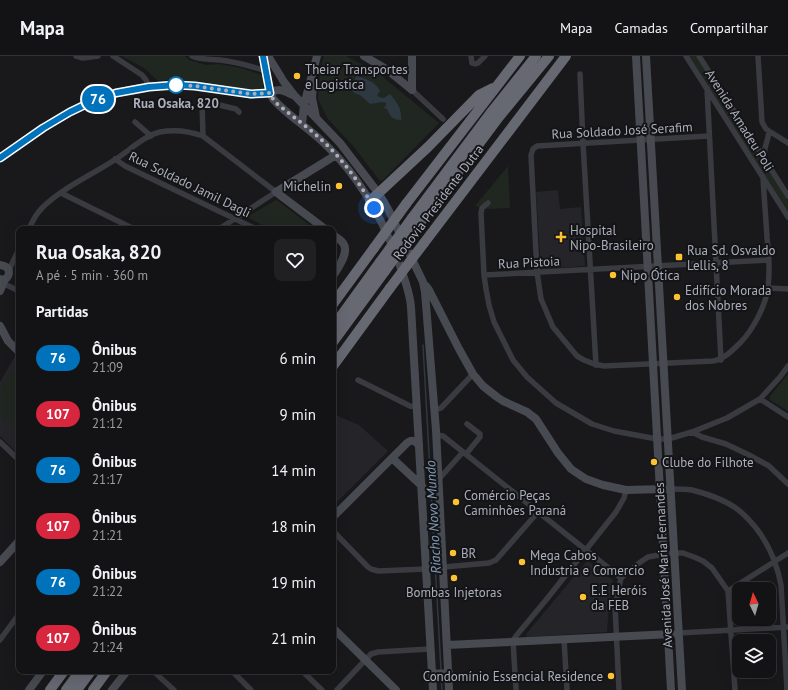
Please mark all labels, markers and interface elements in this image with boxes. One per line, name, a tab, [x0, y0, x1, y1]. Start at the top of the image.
text: Mapa	[20, 16, 64, 40]
text: Mapa	[560, 19, 593, 37]
text: Camadas	[615, 19, 668, 37]
text: Compartilhar	[690, 19, 768, 37]
place label: Theiar Transportes e Logistica	[305, 61, 408, 93]
street label: Avenida Amadeu Poli	[701, 66, 778, 174]
marker: Theiar Transportes e Logistica	[292, 71, 302, 81]
marker: Rua Osaka, 820	[167, 76, 185, 94]
line badge: 76	[80, 86, 116, 112]
text: 76	[90, 90, 106, 108]
place label: Rua Osaka, 820	[133, 95, 219, 112]
street label: Rua Soldado José Serafim	[551, 118, 693, 143]
street label: Rodovia Presidente Dutra	[389, 141, 487, 263]
street label: Rua Soldado Jamil Dagli	[126, 147, 254, 221]
place label: Michelin	[283, 178, 331, 195]
marker: Michelin	[334, 181, 344, 191]
your location	[364, 198, 384, 218]
place label: Hospital Nipo-Brasileiro	[570, 222, 654, 254]
marker: Hospital Nipo-Brasileiro	[555, 231, 567, 243]
button: heart	[274, 239, 316, 281]
text: Rua Osaka, 820	[36, 240, 161, 264]
place label: Rua Sd. Osvaldo Lellis, 8	[687, 242, 776, 274]
street label: Rua Pistoia	[498, 252, 560, 273]
marker: Rua Sd. Osvaldo Lellis, 8	[674, 252, 684, 262]
text: A pé · 5 min · 360 m	[36, 267, 148, 284]
place label: Nipo Ótica	[621, 267, 680, 284]
marker: Nipo Ótica	[608, 270, 618, 280]
place label: Edifício Morada dos Nobres	[685, 282, 771, 314]
marker: Edifício Morada dos Nobres	[672, 292, 682, 302]
text: Partidas	[36, 302, 88, 321]
text: Ônibus	[92, 340, 137, 359]
text: 76	[50, 349, 66, 367]
text: 6 min	[279, 349, 316, 368]
text: 21:09	[92, 359, 123, 376]
text: Ônibus	[92, 396, 137, 415]
text: 107	[46, 405, 70, 423]
text: 9 min	[279, 405, 316, 424]
text: 21:12	[92, 415, 123, 432]
text: Ônibus	[92, 452, 137, 471]
place label: Clube do Filhote	[662, 454, 754, 471]
marker: Clube do Filhote	[649, 457, 659, 467]
water label: Riacho Novo Mundo	[421, 460, 445, 574]
text: 76	[50, 461, 66, 479]
text: 14 min	[271, 461, 316, 480]
text: 21:17	[92, 471, 123, 488]
street label: Avenida José Maria Fernandes	[651, 482, 676, 648]
place label: Comércio Peças Caminhões Paraná	[464, 487, 566, 519]
marker: Comércio Peças Caminhões Paraná	[451, 497, 461, 507]
text: Ônibus	[92, 508, 137, 527]
text: 107	[46, 517, 70, 535]
text: 18 min	[271, 517, 316, 536]
text: 21:21	[92, 527, 123, 544]
place label: BR	[461, 545, 477, 562]
place label: Mega Cabos Industria e Comercio	[530, 547, 645, 579]
marker: BR	[448, 548, 458, 558]
marker: Mega Cabos Industria e Comercio	[517, 557, 527, 567]
text: Ônibus	[92, 564, 137, 583]
text: 76	[50, 573, 66, 591]
text: 19 min	[271, 573, 316, 592]
marker: Bombas Injetoras	[449, 573, 459, 583]
place label: E.E Heróis da FEB	[591, 582, 647, 614]
north arrow	[732, 582, 776, 626]
map controls	[732, 582, 776, 678]
text: 21:22	[92, 583, 123, 600]
place label: Bombas Injetoras	[406, 584, 502, 601]
marker: E.E Heróis da FEB	[578, 592, 588, 602]
text: Ônibus	[92, 620, 137, 639]
text: 107	[46, 629, 70, 647]
text: 21 min	[271, 629, 316, 648]
button: layers	[732, 634, 776, 678]
text: 21:24	[92, 639, 123, 656]
place label: Condomínio Essencial Residence	[423, 668, 603, 685]
marker: Condomínio Essencial Residence	[606, 671, 616, 681]

